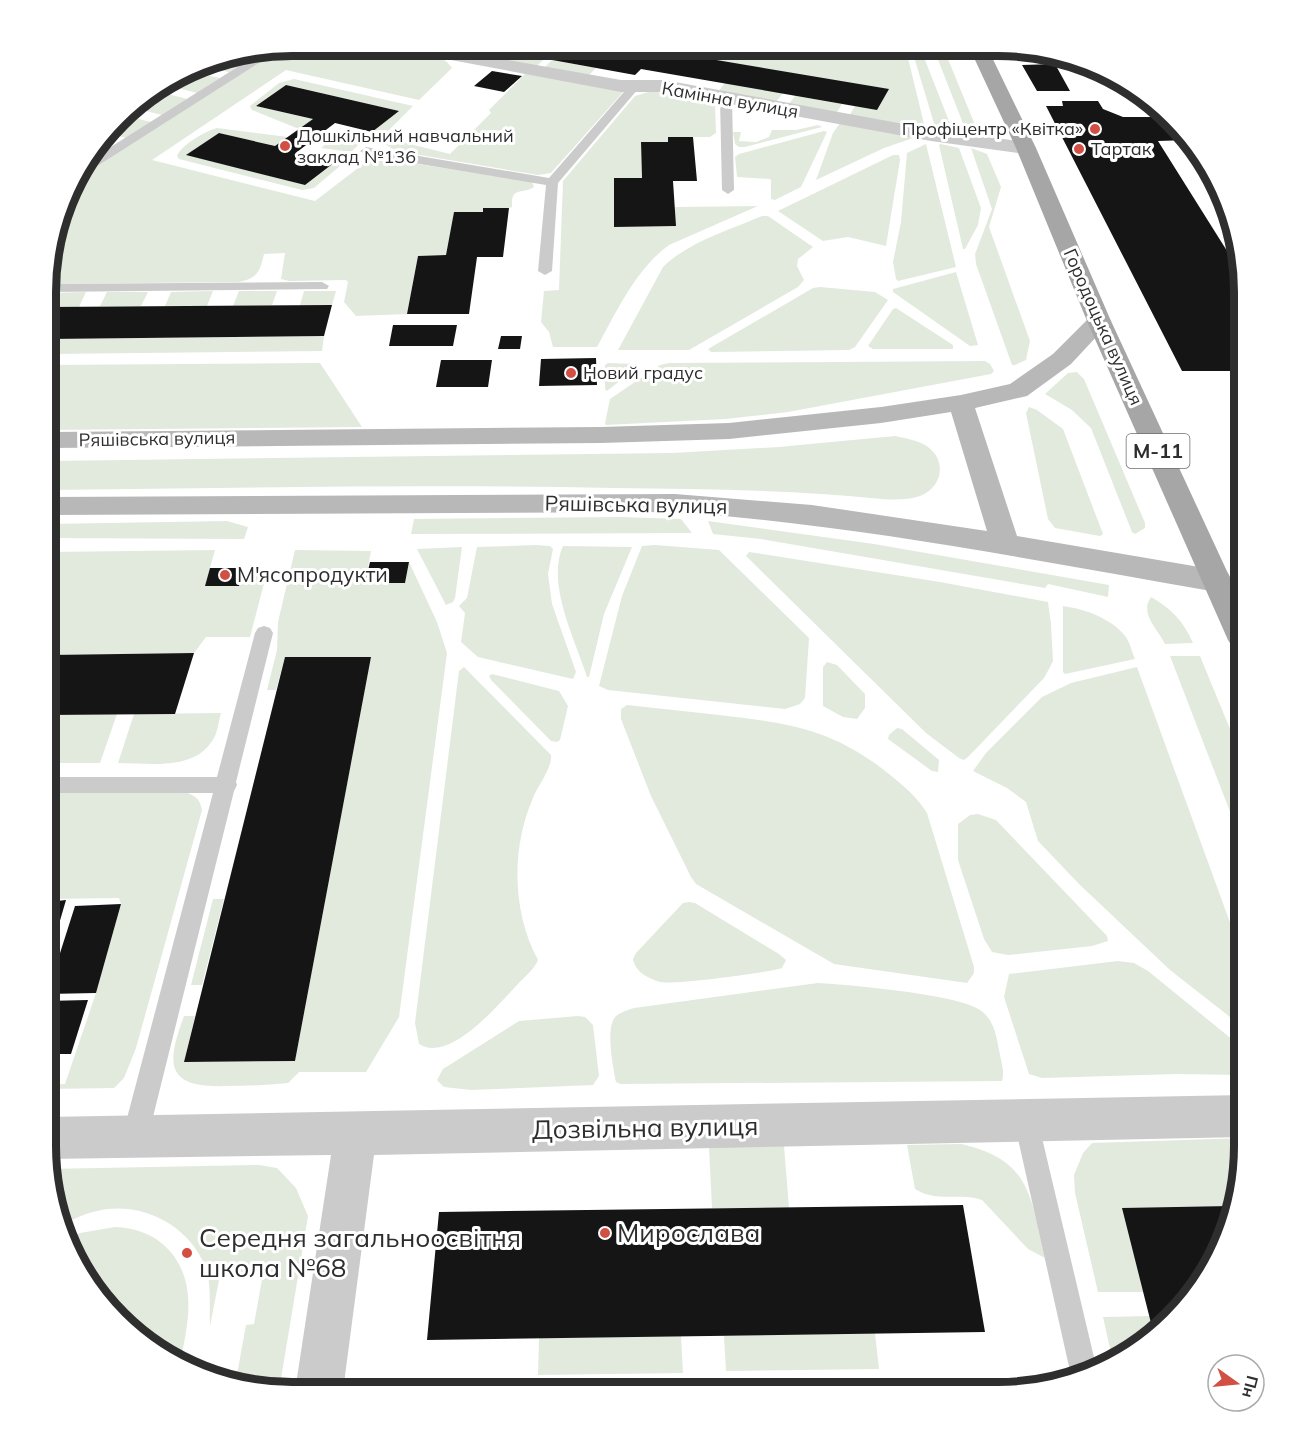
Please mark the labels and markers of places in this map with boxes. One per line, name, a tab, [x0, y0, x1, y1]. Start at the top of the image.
place label: Профіцентр «Квітка»	[902, 117, 1083, 140]
marker: Профіцентр «Квітка»	[1088, 122, 1102, 136]
place label: Дошкільний навчальний заклад №136	[297, 124, 514, 168]
place label: Тартак	[1091, 137, 1152, 160]
marker: Дошкільний навчальний заклад №136	[278, 139, 292, 153]
marker: Тартак	[1072, 142, 1086, 156]
place label: Новий градус	[583, 361, 703, 384]
marker: Новий градус	[564, 366, 578, 380]
place label: М'ясопродукти	[237, 561, 388, 587]
marker: М'ясопродукти	[218, 568, 232, 582]
place label: Мирослава	[617, 1216, 760, 1249]
place label: Середня загальноосвітня школа №68	[199, 1221, 521, 1284]
marker: Мирослава	[598, 1226, 612, 1240]
marker: Середня загальноосвітня школа №68	[180, 1246, 194, 1260]

